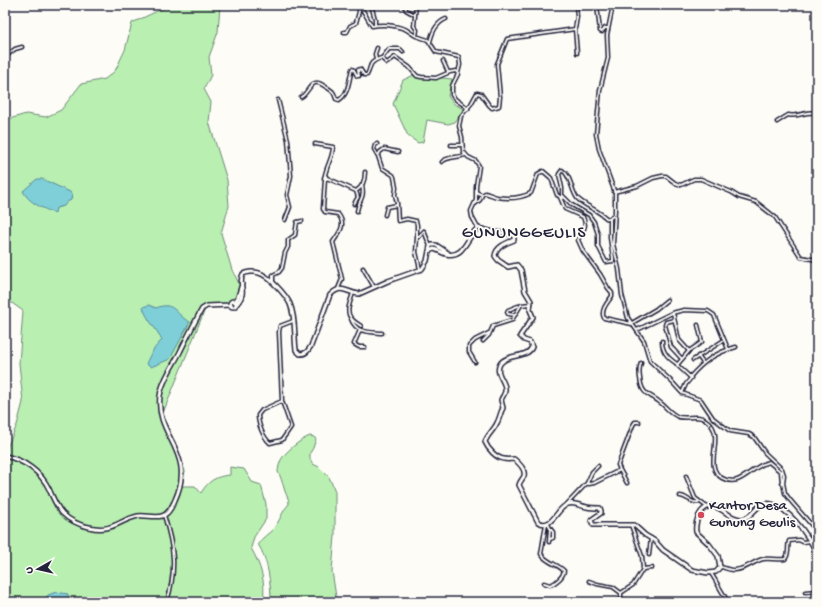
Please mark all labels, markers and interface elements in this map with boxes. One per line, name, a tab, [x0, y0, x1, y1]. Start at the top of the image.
district label: GUNUNGGEULIS	[462, 224, 586, 244]
place label: Kantor Desa Gunung Geulis	[709, 497, 796, 532]
marker: Kantor Desa Gunung Geulis	[696, 510, 706, 520]
north arrow	[18, 549, 58, 589]
text: U	[24, 565, 36, 574]

